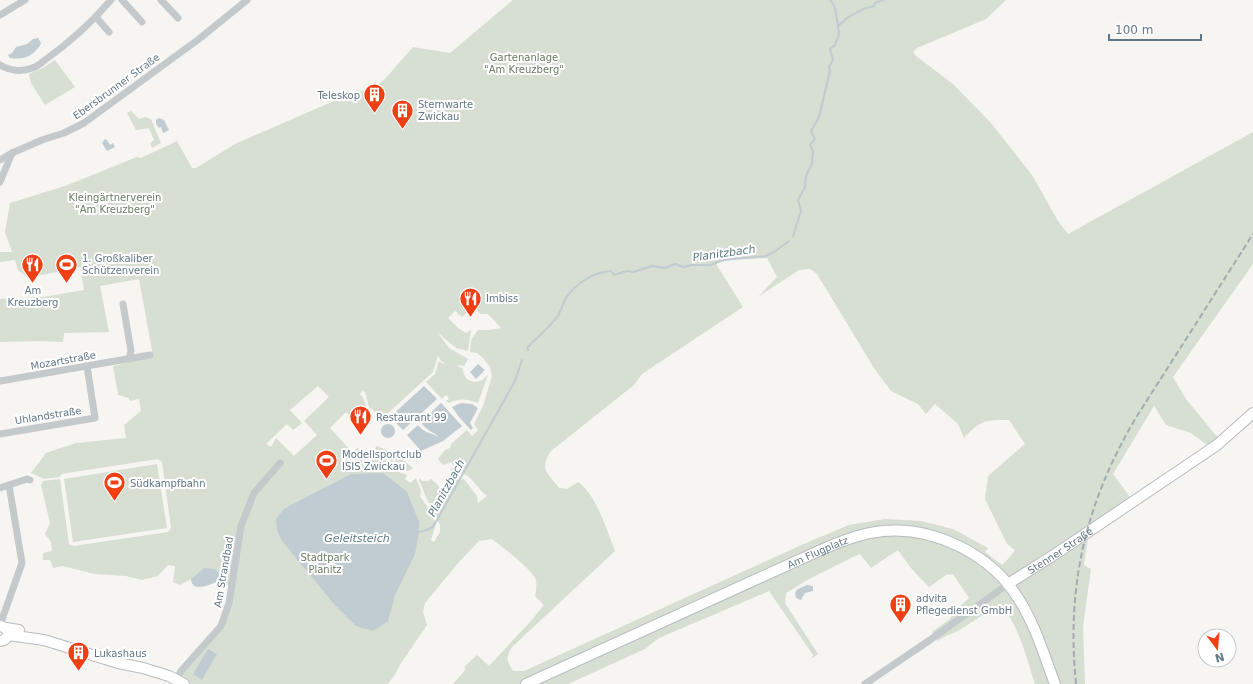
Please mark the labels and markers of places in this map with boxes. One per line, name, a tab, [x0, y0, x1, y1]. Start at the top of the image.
building icon: Teleskop	[362, 82, 388, 115]
place label: Teleskop	[316, 90, 360, 101]
building icon: Sternwarte Zwickau	[389, 97, 415, 130]
place label: Sternwarte Zwickau	[418, 99, 473, 122]
restaurant icon: Am Kreuzberg	[20, 251, 46, 284]
sports icon: 1. Großkaliber Schützenverein	[54, 251, 80, 284]
place label: 1. Großkaliber Schützenverein	[82, 253, 159, 276]
place label: Am Kreuzberg	[8, 285, 58, 308]
restaurant icon: Imbiss	[458, 285, 484, 318]
place label: Imbiss	[486, 293, 518, 304]
restaurant icon: Restaurant 99	[348, 404, 374, 437]
place label: Restaurant 99	[376, 412, 447, 423]
sports icon: Modellsportclub ISIS Zwickau	[313, 447, 339, 480]
place label: Modellsportclub ISIS Zwickau	[342, 449, 421, 472]
sports icon: Südkampfbahn	[102, 470, 128, 503]
place label: Südkampfbahn	[130, 478, 206, 489]
building icon: advita Pflegedienst GmbH	[887, 591, 913, 624]
place label: advita Pflegedienst GmbH	[916, 593, 1012, 616]
building icon: Lukashaus	[65, 640, 91, 673]
place label: Lukashaus	[94, 648, 147, 659]

